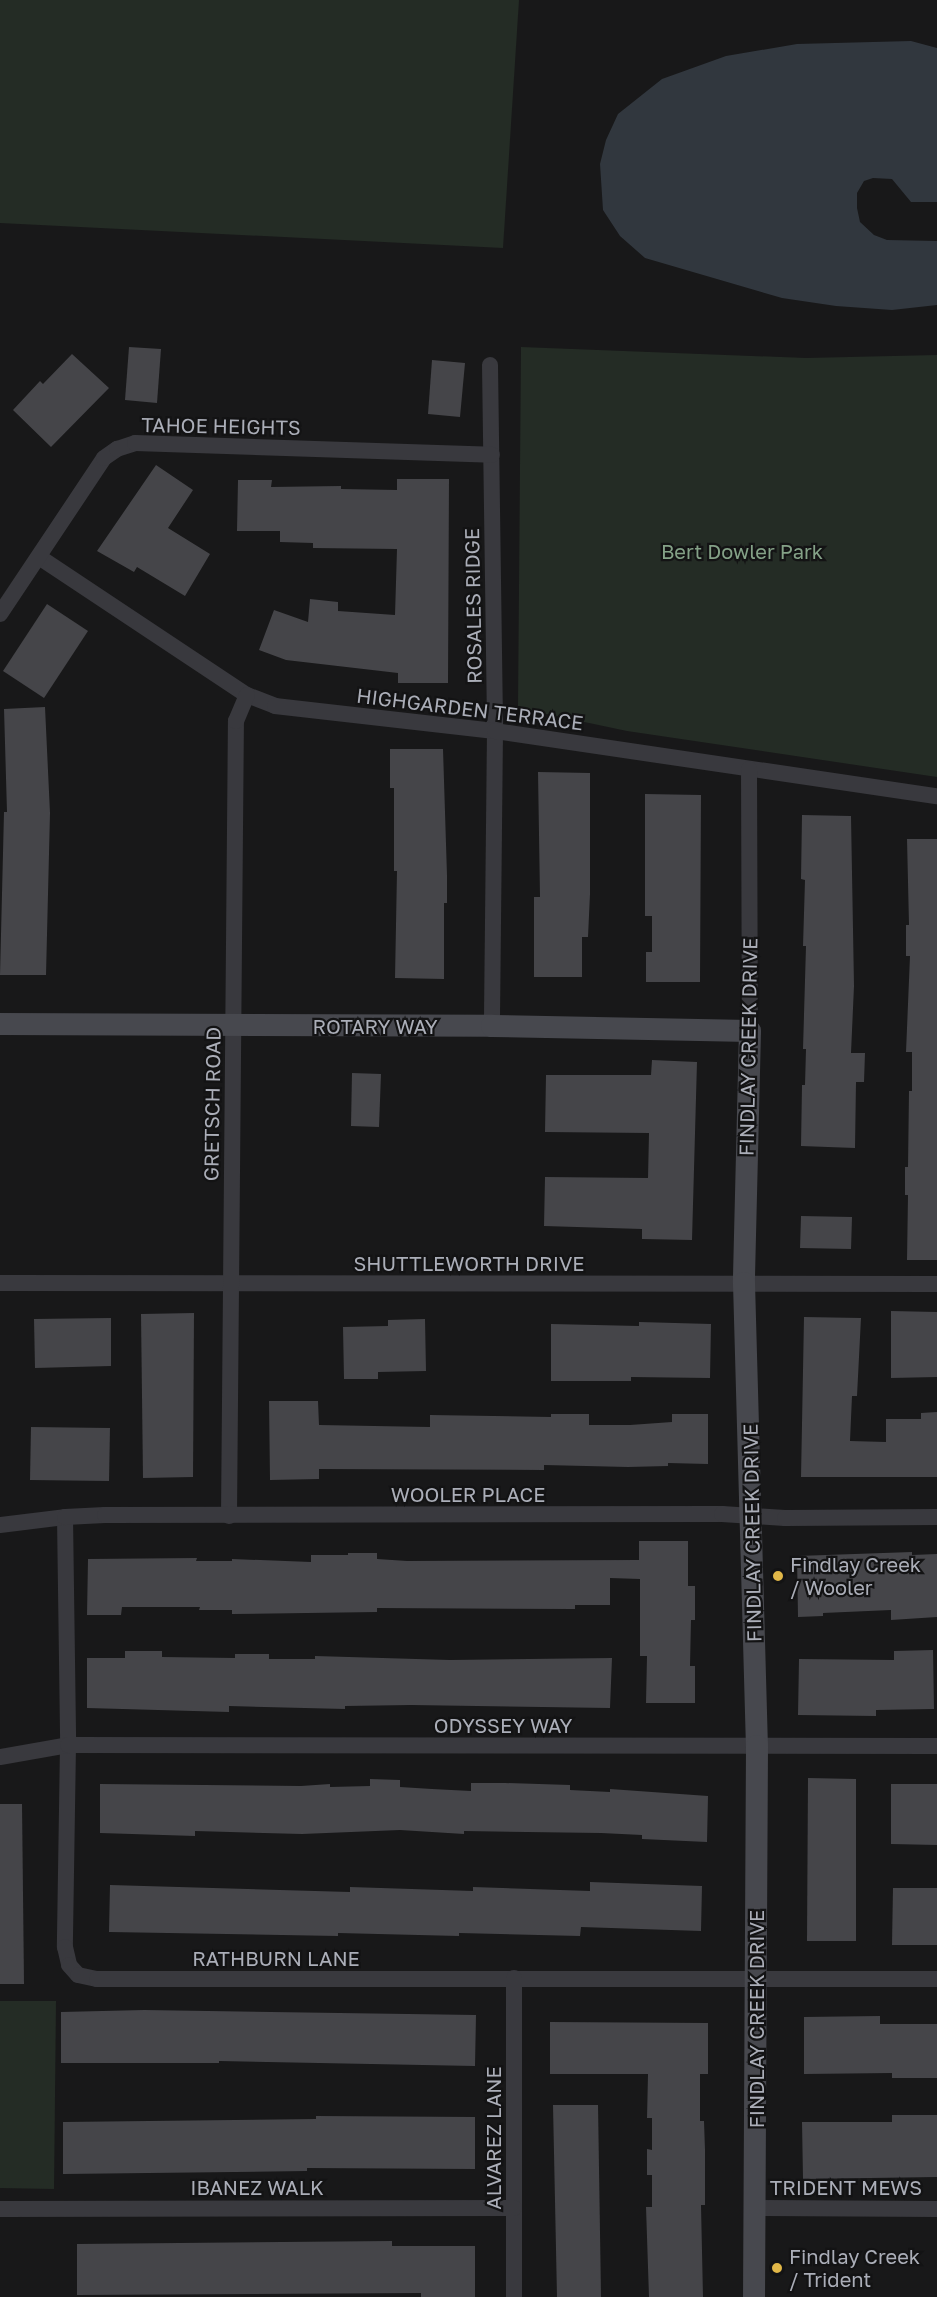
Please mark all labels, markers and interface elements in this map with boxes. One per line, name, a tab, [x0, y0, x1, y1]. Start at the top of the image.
street label: TAHOE HEIGHTS	[141, 413, 301, 439]
street label: ROSALES RIDGE	[460, 528, 486, 684]
park label: Bert Dowler Park	[661, 539, 823, 563]
street label: HIGHGARDEN TERRACE	[355, 683, 585, 735]
street label: FINDLAY CREEK DRIVE	[734, 938, 762, 1156]
street label: ROTARY WAY	[312, 1014, 438, 1038]
street label: GRETSCH ROAD	[199, 1027, 225, 1181]
street label: SHUTTLEWORTH DRIVE	[353, 1251, 585, 1275]
street label: FINDLAY CREEK DRIVE	[738, 1424, 766, 1642]
street label: WOOLER PLACE	[391, 1482, 545, 1506]
place label: Findlay Creek / Wooler	[790, 1552, 921, 1599]
marker: Findlay Creek / Wooler	[771, 1569, 785, 1583]
street label: ODYSSEY WAY	[434, 1713, 572, 1737]
street label: FINDLAY CREEK DRIVE	[744, 1910, 768, 2128]
street label: RATHBURN LANE	[192, 1946, 360, 1970]
street label: ALVAREZ LANE	[481, 2066, 505, 2210]
street label: IBANEZ WALK	[190, 2175, 324, 2199]
street label: TRIDENT MEWS	[770, 2175, 922, 2199]
place label: Findlay Creek / Trident	[789, 2244, 920, 2291]
marker: Findlay Creek / Trident	[770, 2261, 784, 2275]

